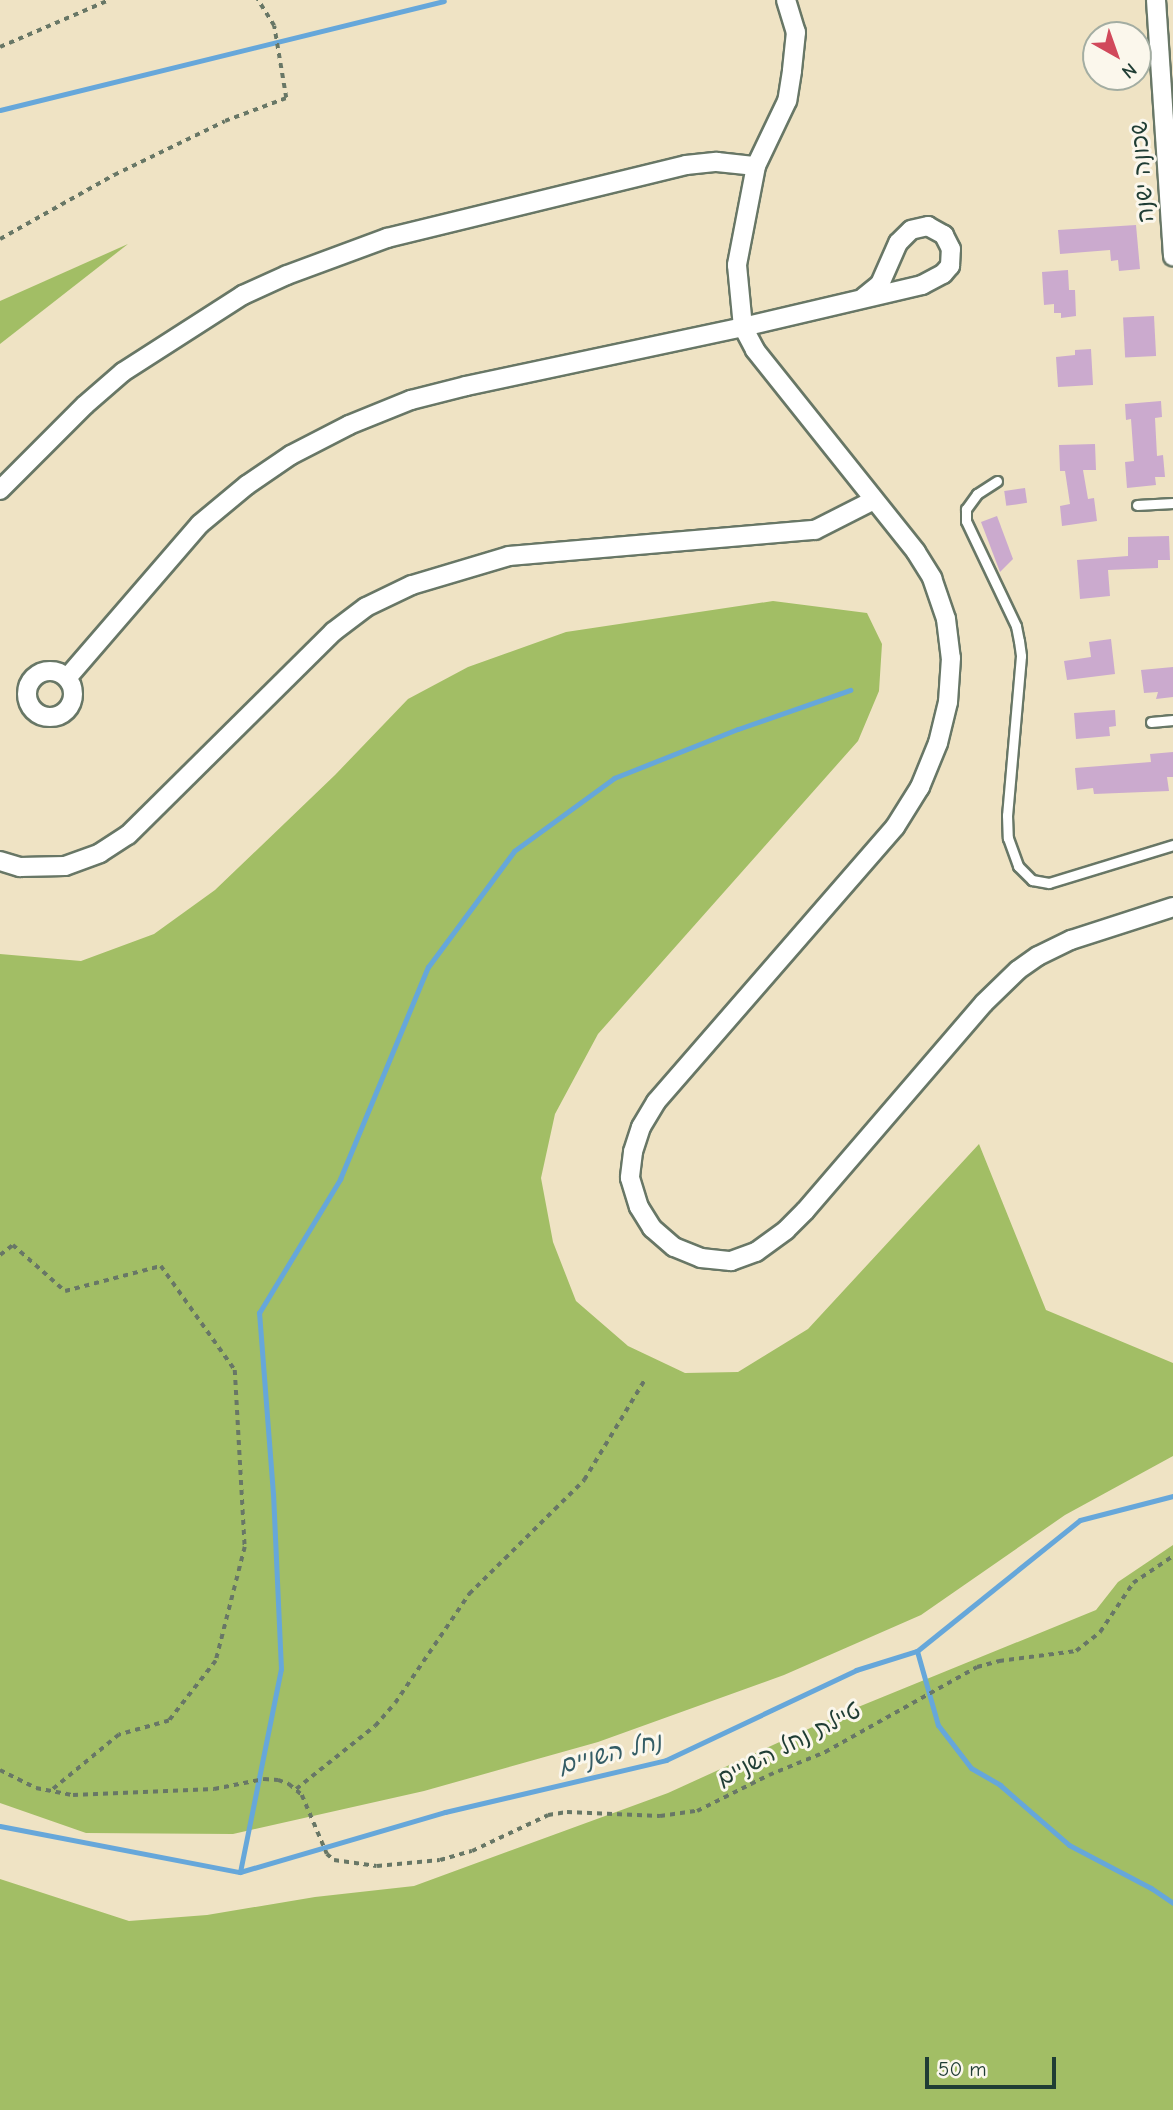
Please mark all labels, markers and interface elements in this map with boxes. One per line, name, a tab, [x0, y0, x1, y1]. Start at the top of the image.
north arrow	[1082, 21, 1152, 91]
text: N	[1117, 58, 1141, 83]
street label: שכונה ישנה	[1126, 120, 1160, 224]
street label: טיילת נחל השניים	[712, 1697, 866, 1793]
water label: נחל השניים	[555, 1727, 665, 1781]
scale bar	[928, 2044, 1059, 2088]
text: 50 m	[938, 2057, 987, 2081]

